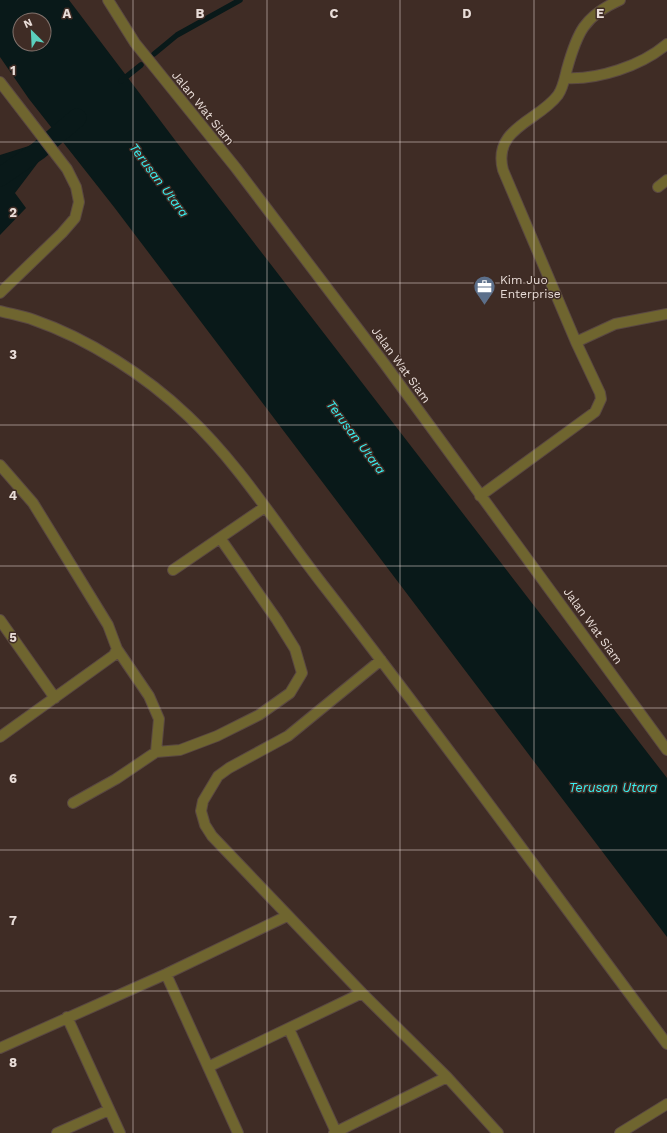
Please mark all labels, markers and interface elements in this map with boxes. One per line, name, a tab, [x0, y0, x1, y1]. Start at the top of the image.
text: A	[63, 6, 72, 21]
text: B	[196, 6, 205, 21]
text: C	[330, 6, 339, 21]
text: D	[462, 6, 472, 21]
text: E	[596, 6, 604, 21]
north arrow	[12, 12, 52, 52]
text: N	[22, 16, 35, 31]
text: 1	[10, 63, 16, 78]
street label: Jalan Wat Siam	[169, 68, 237, 148]
water label: Terusan Utara	[126, 140, 192, 220]
text: 2	[9, 205, 17, 220]
place label: Kim Juo Enterprise	[500, 273, 561, 301]
office icon: Kim Juo Enterprise	[471, 274, 497, 307]
street label: Jalan Wat Siam	[369, 324, 433, 406]
text: 3	[9, 347, 17, 362]
water label: Terusan Utara	[323, 397, 389, 477]
text: 4	[9, 488, 18, 503]
street label: Jalan Wat Siam	[561, 585, 625, 667]
text: 5	[9, 630, 17, 645]
text: 6	[9, 771, 17, 786]
water label: Terusan Utara	[569, 780, 657, 795]
text: 7	[9, 913, 17, 928]
text: 8	[9, 1055, 17, 1070]

